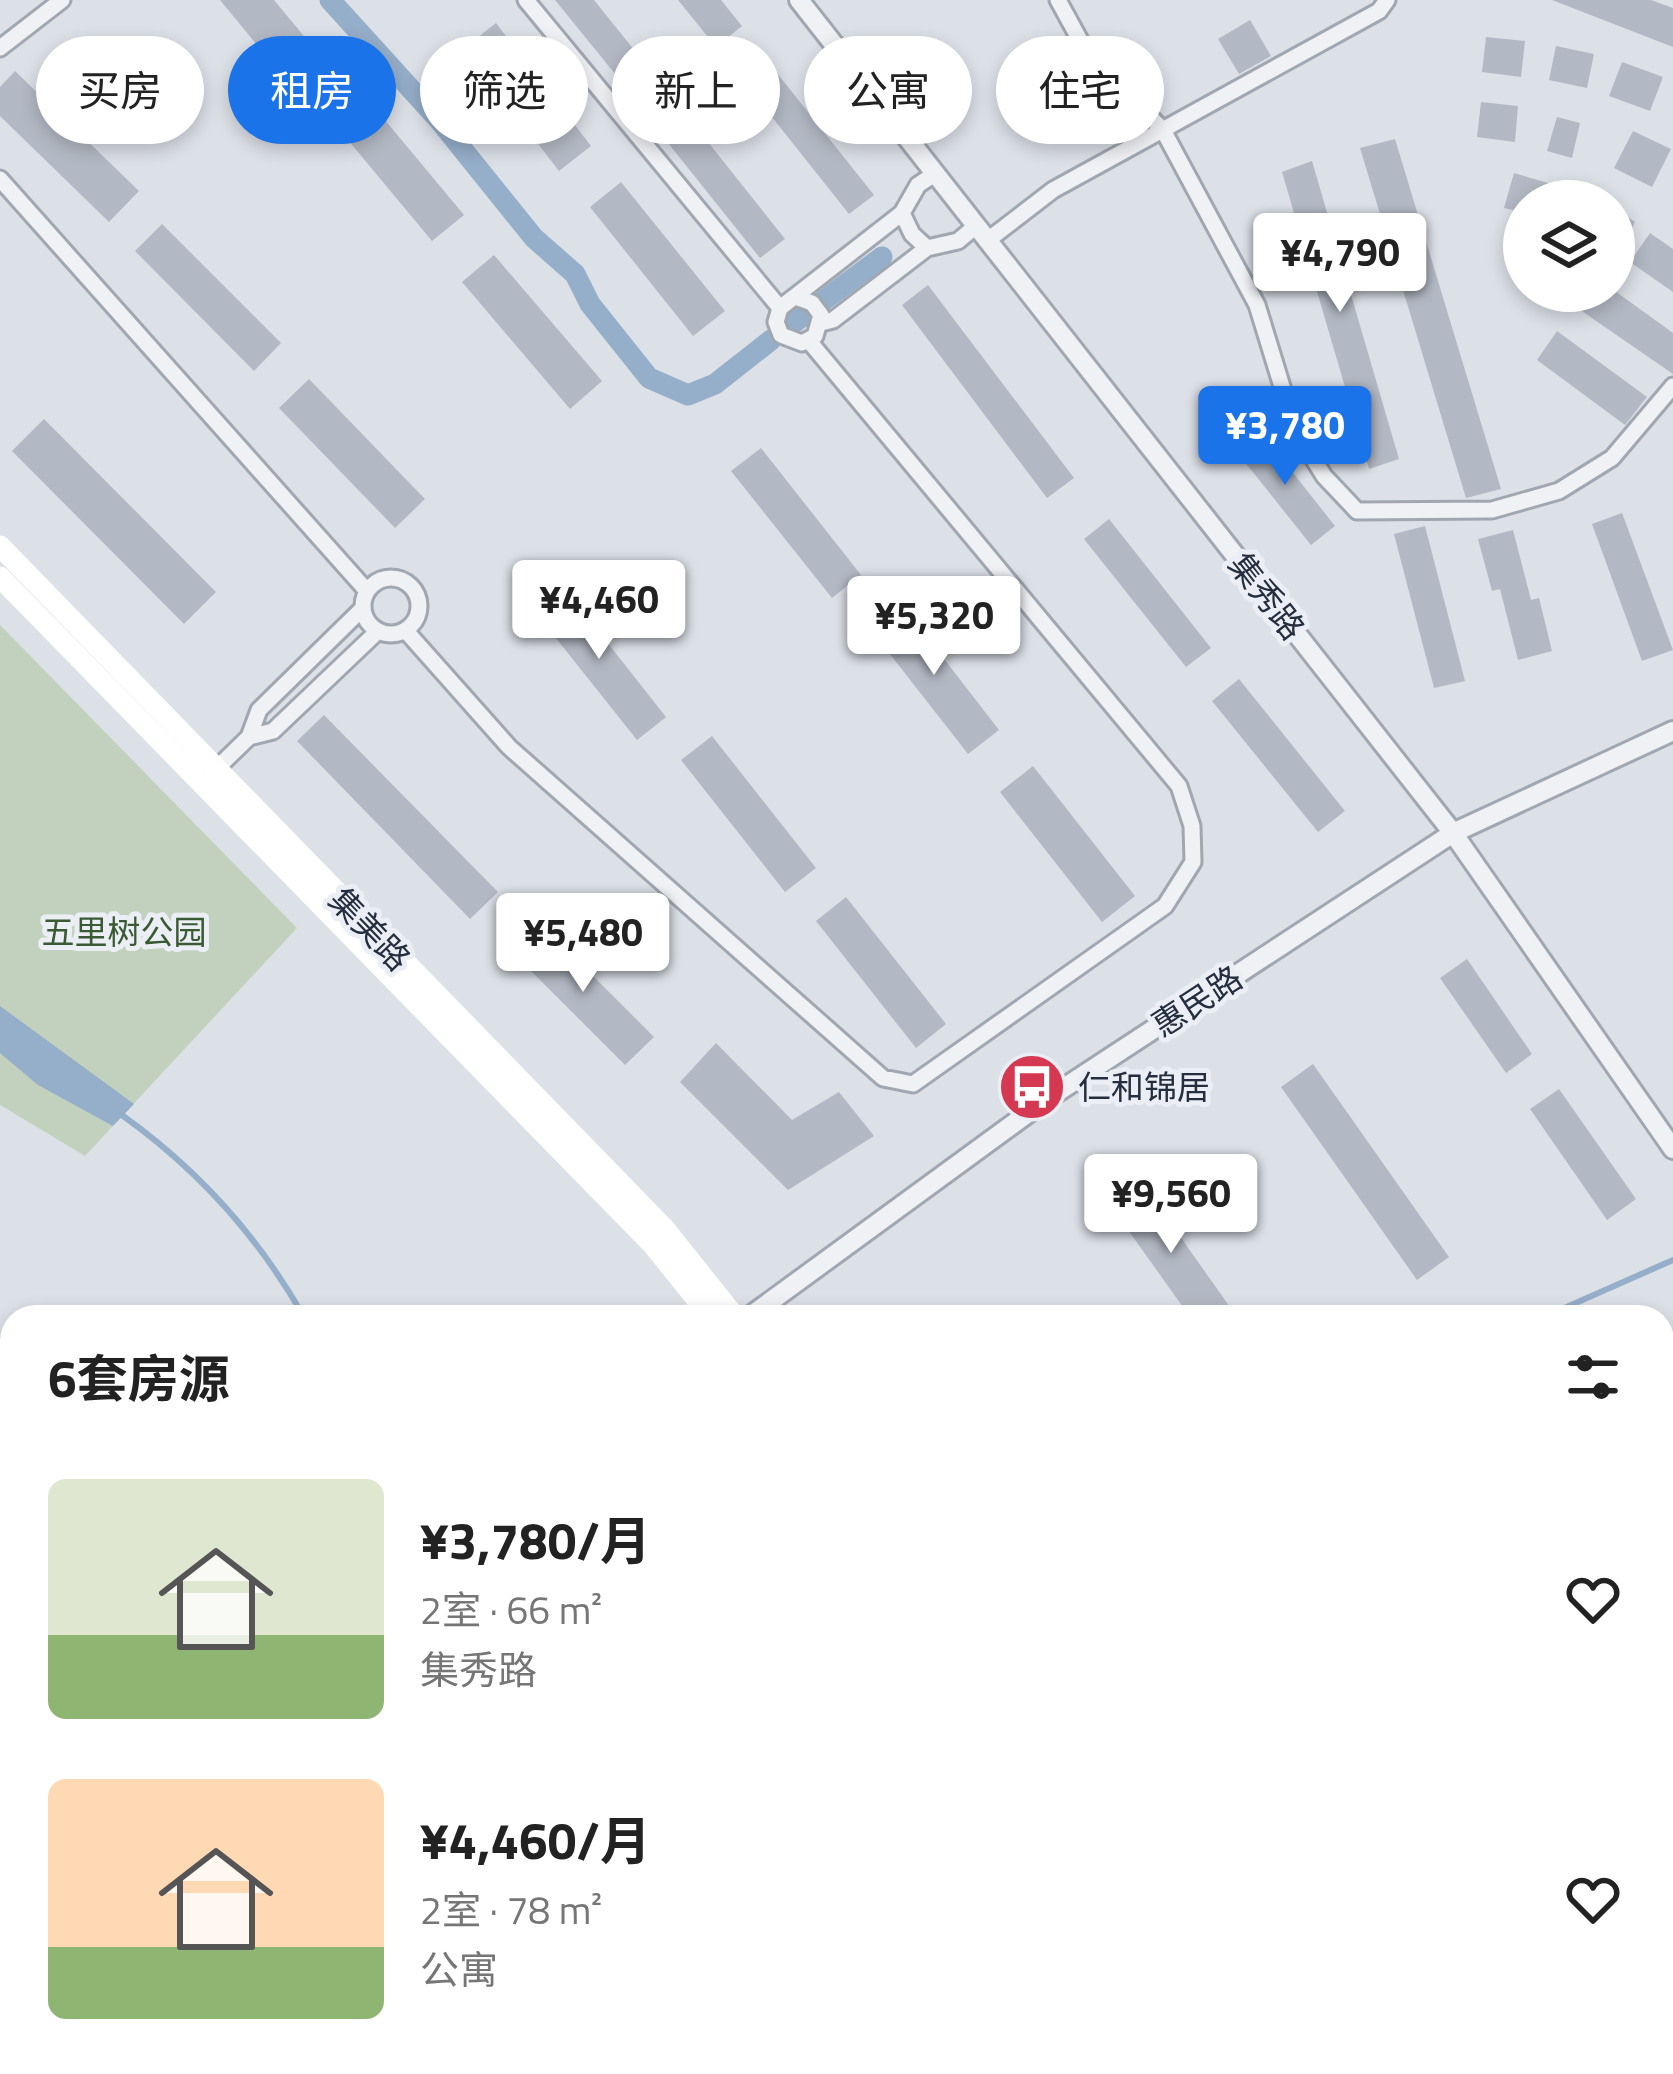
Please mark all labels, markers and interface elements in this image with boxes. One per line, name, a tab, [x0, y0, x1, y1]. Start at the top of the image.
chip: 买房	[36, 36, 204, 144]
chip: 租房	[228, 36, 396, 144]
chip: 筛选	[420, 36, 588, 144]
chip: 新上	[612, 36, 780, 144]
chip: 公寓	[804, 36, 972, 144]
chip: 住宅	[996, 36, 1164, 144]
map controls	[1503, 180, 1635, 312]
button: layers	[1503, 180, 1635, 312]
pin: ¥4,790	[1242, 213, 1438, 315]
text: ¥4,790	[1280, 222, 1400, 281]
pin: ¥3,780	[1187, 386, 1383, 488]
text: ¥3,780	[1225, 395, 1345, 454]
street label: 集秀路	[1217, 542, 1317, 650]
pin: ¥4,460	[501, 560, 697, 662]
text: ¥4,460	[539, 569, 659, 628]
pin: ¥5,320	[836, 576, 1032, 678]
text: ¥5,320	[874, 585, 994, 644]
street label: 集美路	[318, 876, 422, 982]
pin: ¥5,480	[485, 893, 681, 995]
text: ¥5,480	[523, 902, 643, 961]
park label: 五里树公园	[42, 907, 207, 957]
street label: 惠民路	[1142, 953, 1252, 1049]
bus stop icon: 仁和锦居	[997, 1052, 1067, 1122]
place label: 仁和锦居	[1078, 1062, 1210, 1112]
pin: ¥9,560	[1073, 1154, 1269, 1256]
text: ¥9,560	[1111, 1163, 1231, 1222]
text: 6套房源	[48, 1339, 230, 1417]
icon: filters	[1560, 1344, 1626, 1410]
text: ¥3,780/月	[420, 1501, 651, 1579]
icon: home	[144, 1527, 288, 1671]
icon: heart	[1560, 1566, 1626, 1632]
text: 2室 · 66 m²	[420, 1580, 602, 1639]
text: 集秀路	[420, 1640, 537, 1699]
text: ¥4,460/月	[420, 1801, 651, 1879]
icon: home	[144, 1827, 288, 1971]
icon: heart	[1560, 1866, 1626, 1932]
text: 2室 · 78 m²	[420, 1880, 602, 1939]
text: 公寓	[420, 1940, 498, 1999]

